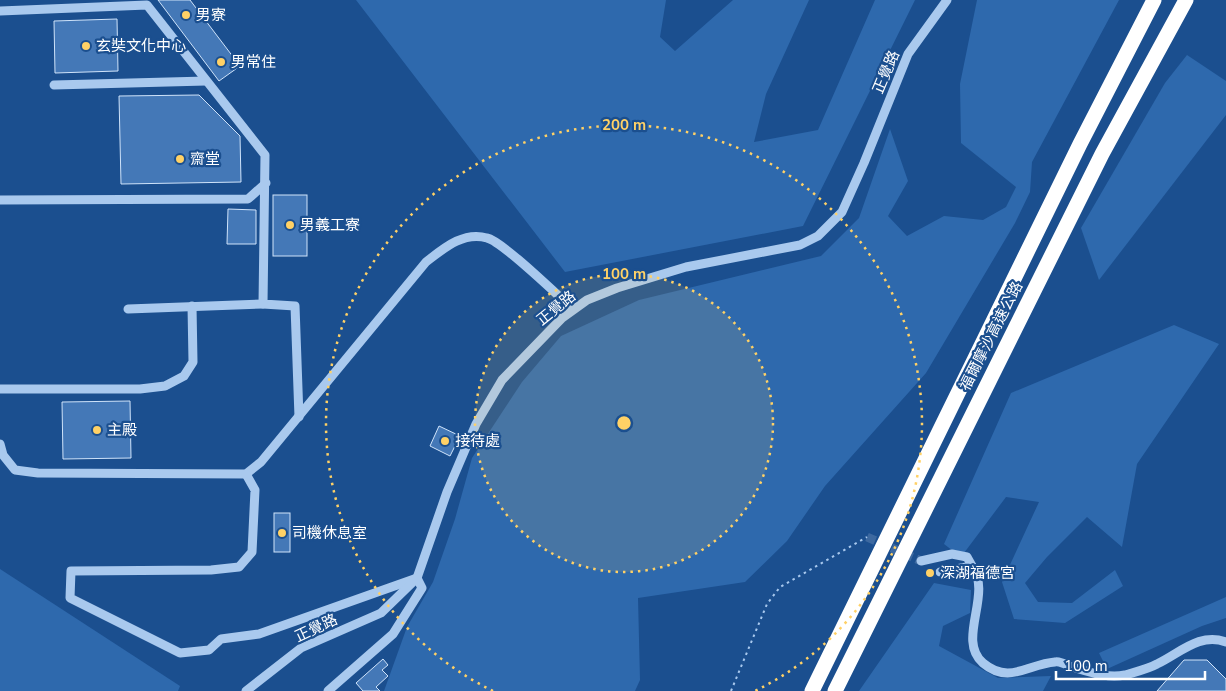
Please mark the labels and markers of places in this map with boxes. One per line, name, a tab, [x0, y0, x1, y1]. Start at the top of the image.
place label: 男寮	[196, 5, 226, 25]
marker: 男寮	[180, 9, 192, 21]
place label: 玄奘文化中心	[96, 36, 186, 56]
marker: 玄奘文化中心	[80, 40, 92, 52]
place label: 男常住	[231, 52, 276, 72]
marker: 男常住	[215, 56, 227, 68]
place label: 齋堂	[190, 149, 220, 169]
marker: 齋堂	[174, 153, 186, 165]
place label: 男義工寮	[300, 215, 360, 235]
marker: 男義工寮	[284, 219, 296, 231]
centre of rings	[615, 414, 633, 432]
place label: 主殿	[107, 420, 137, 440]
marker: 主殿	[91, 424, 103, 436]
place label: 接待處	[455, 431, 500, 451]
marker: 接待處	[439, 435, 451, 447]
place label: 司機休息室	[292, 523, 367, 543]
marker: 司機休息室	[276, 527, 288, 539]
place label: 深湖福德宮	[940, 563, 1015, 583]
marker: 深湖福德宮	[924, 567, 936, 579]

